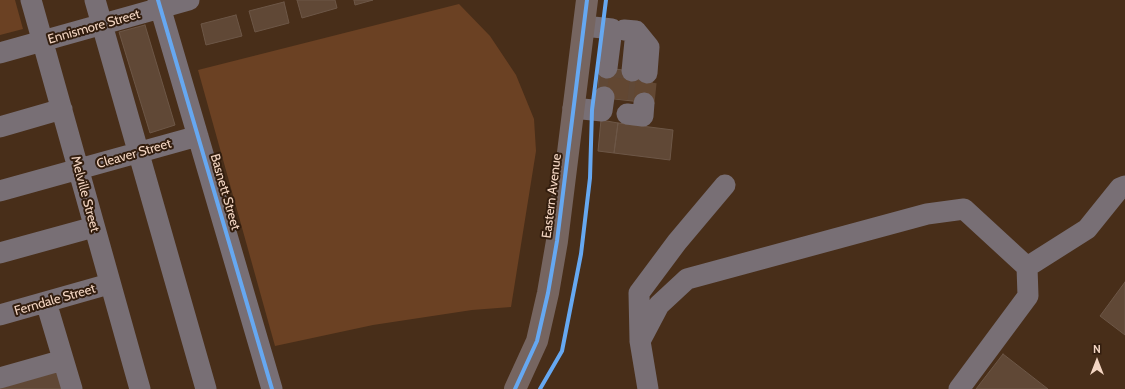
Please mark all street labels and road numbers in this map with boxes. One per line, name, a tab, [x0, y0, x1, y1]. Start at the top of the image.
street label: Ennismore Street	[46, 6, 142, 48]
street label: Cleaver Street	[95, 136, 173, 172]
street label: Basnett Street	[207, 152, 243, 232]
street label: Eastern Avenue	[539, 153, 565, 239]
street label: Melville Street	[67, 154, 103, 234]
street label: Ferndale Street	[13, 281, 97, 319]

